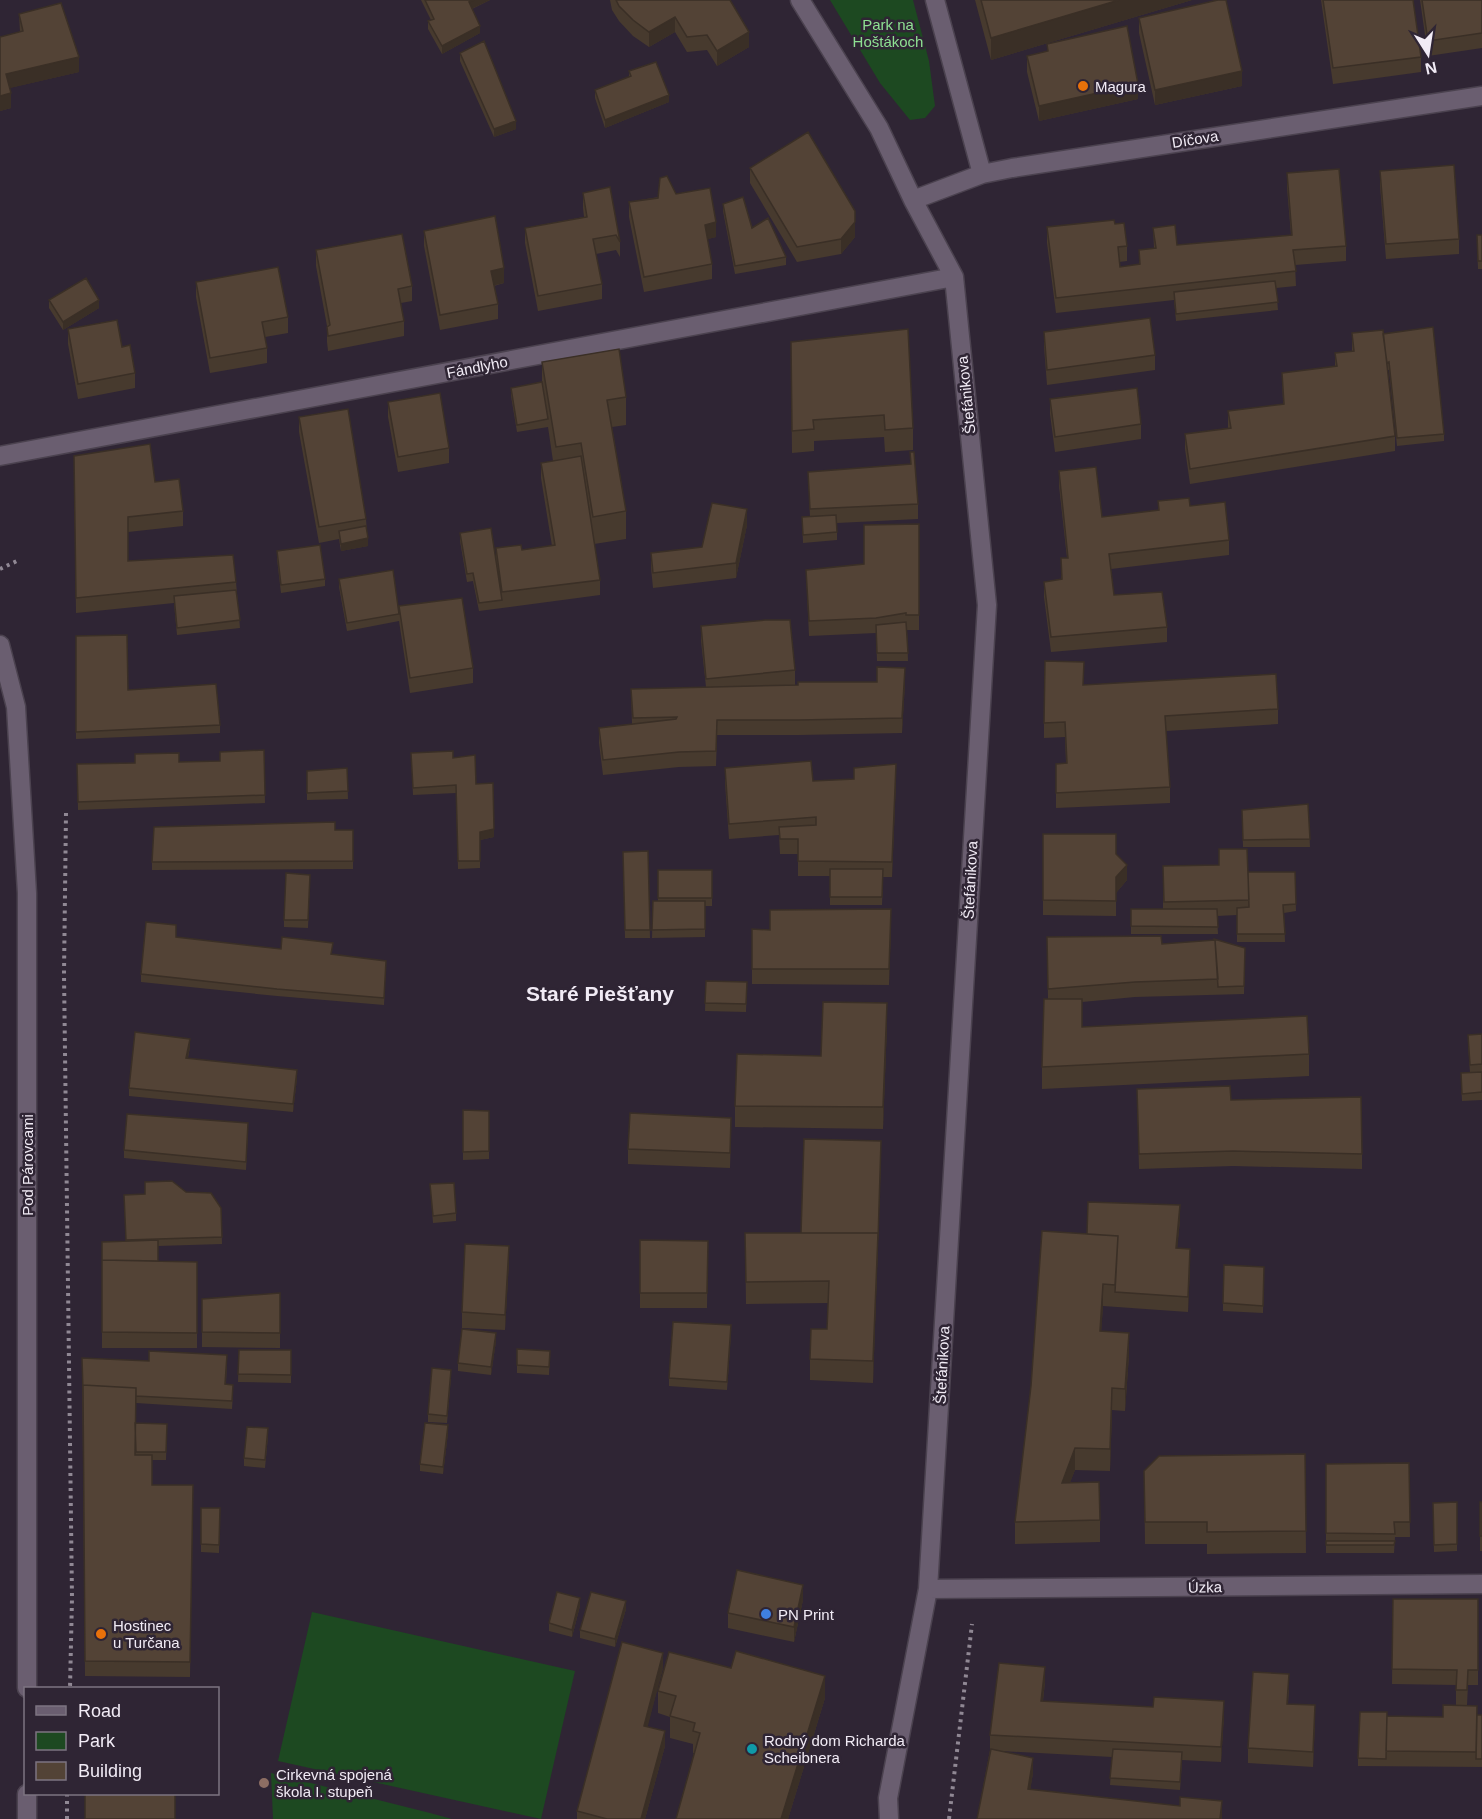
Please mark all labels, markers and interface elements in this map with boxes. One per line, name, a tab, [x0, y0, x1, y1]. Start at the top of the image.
park label: Park na Hoštákoch	[853, 16, 923, 50]
north arrow	[1398, 24, 1458, 84]
text: N	[1424, 59, 1438, 78]
place label: Magura	[1095, 78, 1147, 95]
marker: Magura	[1076, 79, 1090, 93]
street label: Díčova	[1171, 127, 1220, 151]
street label: Fándlyho	[445, 353, 509, 381]
street label: Štefánikova	[953, 354, 979, 435]
street label: Štefánikova	[959, 840, 981, 920]
district label: Staré Piešťany	[526, 982, 674, 1005]
street label: Pod Párovcami	[19, 1114, 36, 1216]
street label: Štefánikova	[931, 1325, 953, 1405]
street label: Úzka	[1188, 1578, 1223, 1596]
place label: PN Print	[778, 1606, 835, 1623]
marker: PN Print	[759, 1607, 773, 1621]
place label: Hostinec u Turčana	[113, 1617, 180, 1651]
marker: Hostinec u Turčana	[94, 1627, 108, 1641]
legend	[24, 1687, 219, 1795]
text: Road	[78, 1701, 121, 1721]
text: Park	[78, 1731, 116, 1751]
place label: Rodný dom Richarda Scheibnera	[764, 1732, 906, 1766]
marker: Rodný dom Richarda Scheibnera	[745, 1742, 759, 1756]
text: Building	[78, 1761, 142, 1781]
place label: Cirkevná spojená škola I. stupeň	[276, 1766, 393, 1800]
marker: Cirkevná spojená škola I. stupeň	[257, 1776, 271, 1790]

